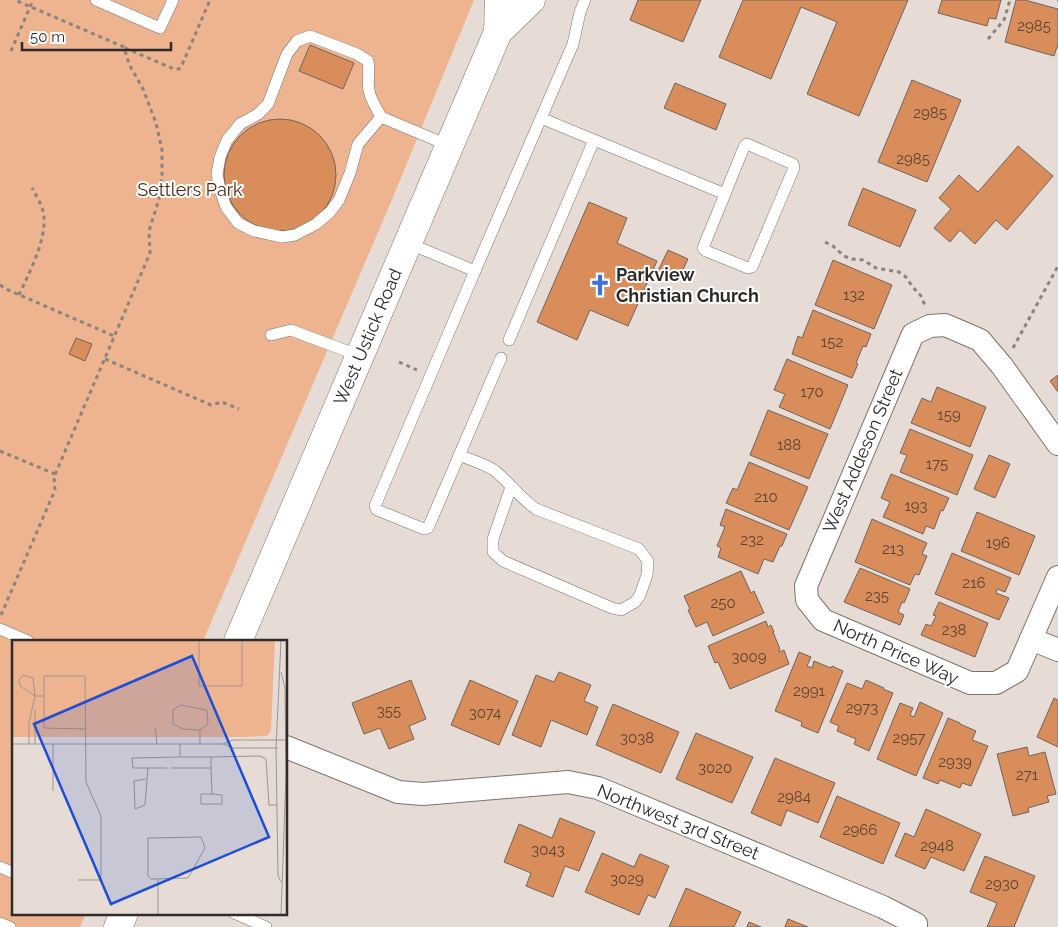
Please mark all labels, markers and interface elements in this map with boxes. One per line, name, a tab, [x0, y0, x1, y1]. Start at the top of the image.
house number: 2985	[1017, 17, 1051, 35]
scale bar	[22, 20, 171, 52]
text: 50 m	[30, 28, 65, 46]
house number: 2985	[913, 104, 947, 122]
house number: 2985	[896, 150, 930, 168]
park label: Settlers Park	[137, 179, 243, 200]
place label: Parkview Christian Church	[616, 264, 759, 306]
street label: West Ustick Road	[329, 265, 406, 408]
church icon: Parkview Christian Church	[587, 272, 613, 298]
house number: 132	[843, 286, 865, 304]
house number: 152	[821, 333, 843, 351]
street label: West Addeson Street	[818, 366, 907, 536]
house number: 170	[800, 383, 824, 401]
house number: 159	[937, 406, 961, 424]
house number: 188	[777, 436, 801, 454]
house number: 175	[926, 455, 948, 473]
house number: 210	[754, 488, 778, 506]
house number: 193	[904, 497, 928, 515]
house number: 232	[740, 531, 764, 549]
house number: 196	[986, 534, 1010, 552]
house number: 213	[882, 540, 904, 558]
house number: 216	[962, 574, 986, 592]
house number: 235	[865, 587, 889, 605]
house number: 250	[710, 594, 736, 612]
street label: North Price Way	[830, 615, 962, 689]
house number: 238	[942, 621, 966, 639]
inset map	[12, 640, 288, 914]
house number: 3009	[731, 648, 767, 666]
house number: 2991	[793, 682, 825, 700]
house number: 2973	[846, 699, 878, 717]
house number: 355	[377, 702, 401, 720]
house number: 3074	[469, 704, 501, 722]
house number: 3038	[620, 729, 654, 747]
house number: 2957	[893, 729, 925, 747]
house number: 2939	[938, 753, 972, 771]
house number: 3020	[698, 759, 732, 777]
house number: 271	[1016, 766, 1039, 784]
street label: Northwest 3rd Street	[594, 779, 762, 864]
house number: 2984	[777, 788, 811, 806]
house number: 2966	[843, 821, 877, 839]
house number: 2948	[920, 837, 954, 855]
house number: 3043	[531, 841, 565, 859]
house number: 3029	[610, 870, 644, 888]
house number: 2930	[985, 875, 1019, 893]

